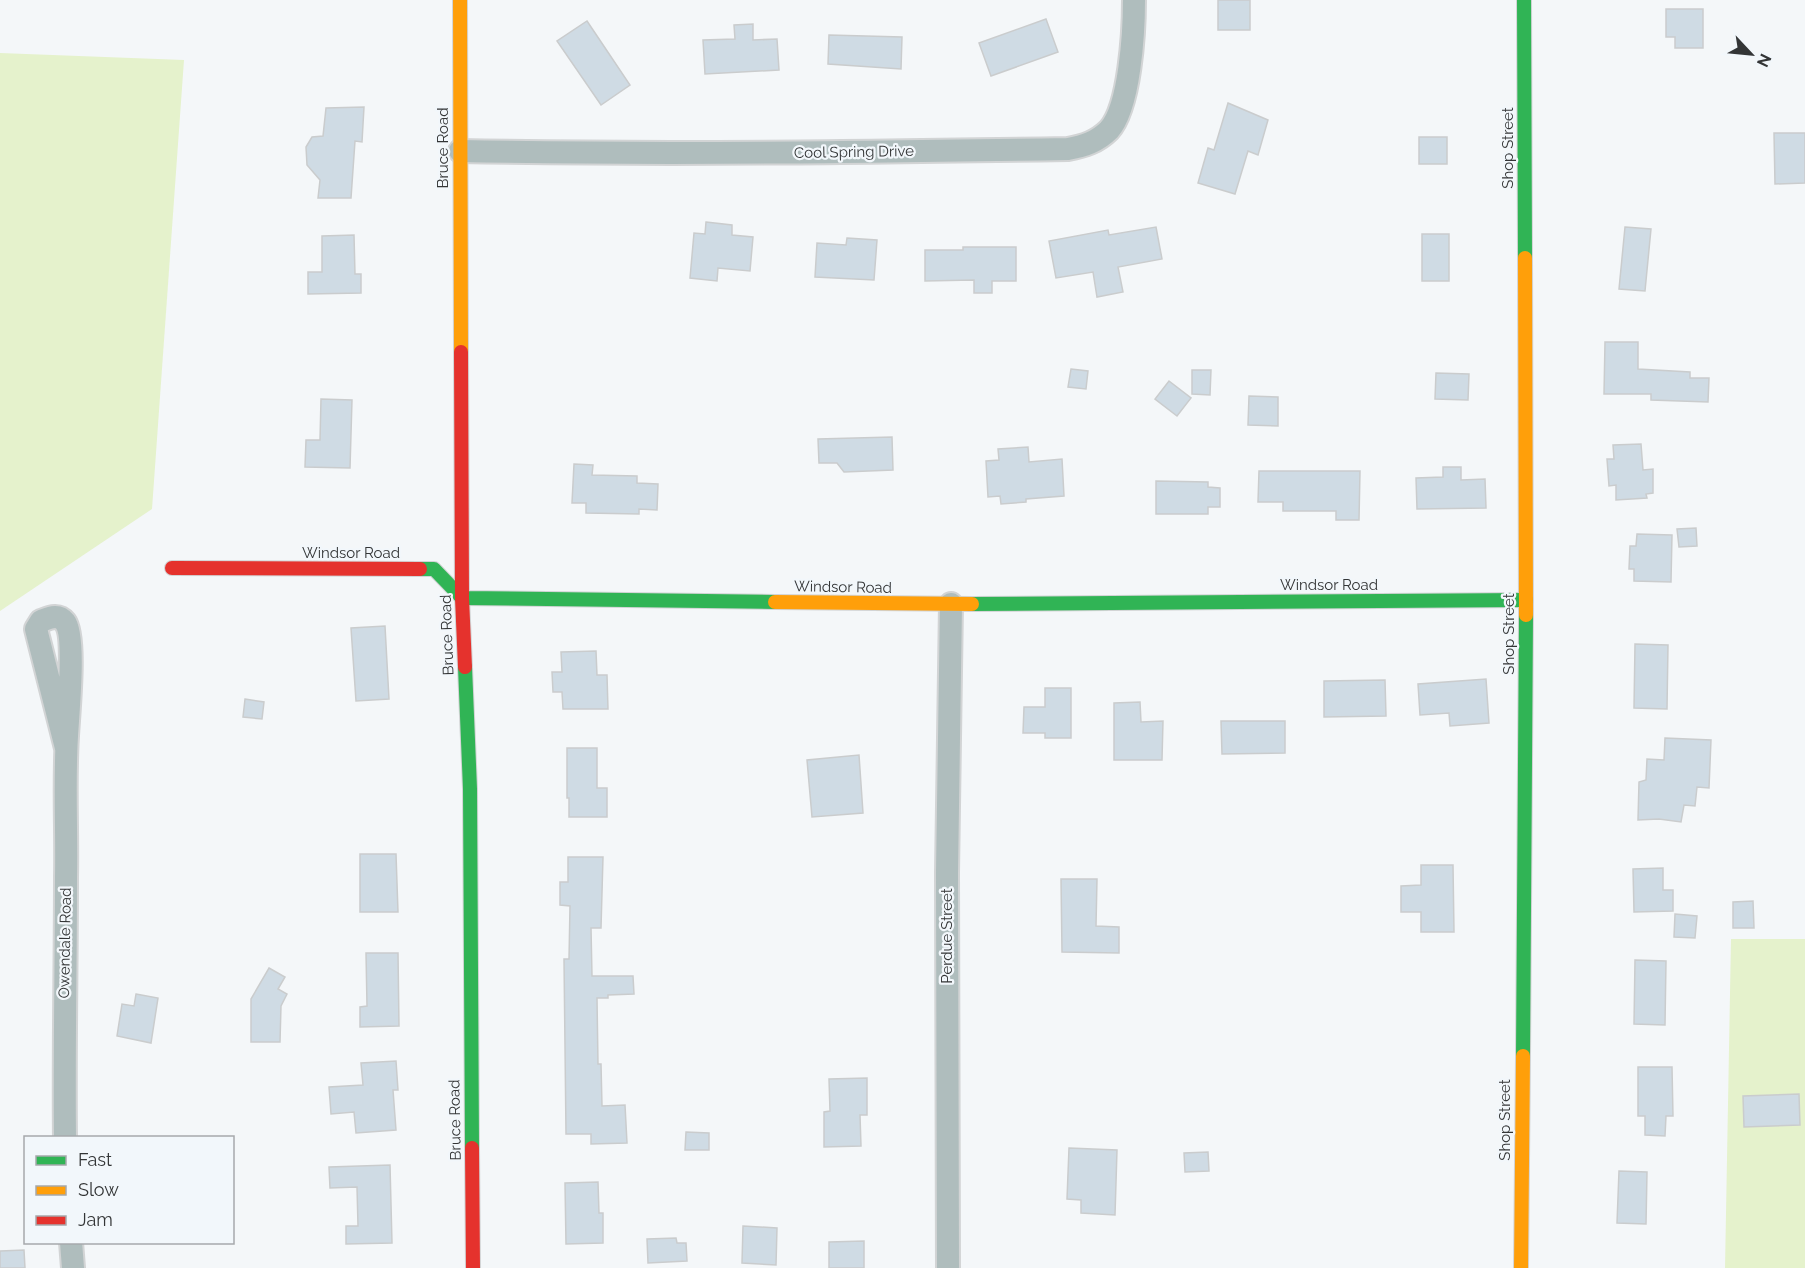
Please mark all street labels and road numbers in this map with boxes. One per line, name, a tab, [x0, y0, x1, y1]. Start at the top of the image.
street label: Shop Street	[1499, 107, 1517, 189]
street label: Bruce Road	[434, 108, 452, 188]
street label: Cool Spring Drive	[794, 142, 914, 162]
street label: Windsor Road	[302, 544, 400, 562]
street label: Windsor Road	[1280, 576, 1378, 594]
street label: Windsor Road	[794, 577, 892, 597]
street label: Shop Street	[1500, 593, 1518, 675]
street label: Bruce Road	[437, 594, 457, 676]
street label: Owendale Road	[55, 887, 75, 999]
street label: Perdue Street	[938, 888, 956, 984]
street label: Bruce Road	[445, 1079, 465, 1161]
street label: Shop Street	[1496, 1079, 1514, 1161]

